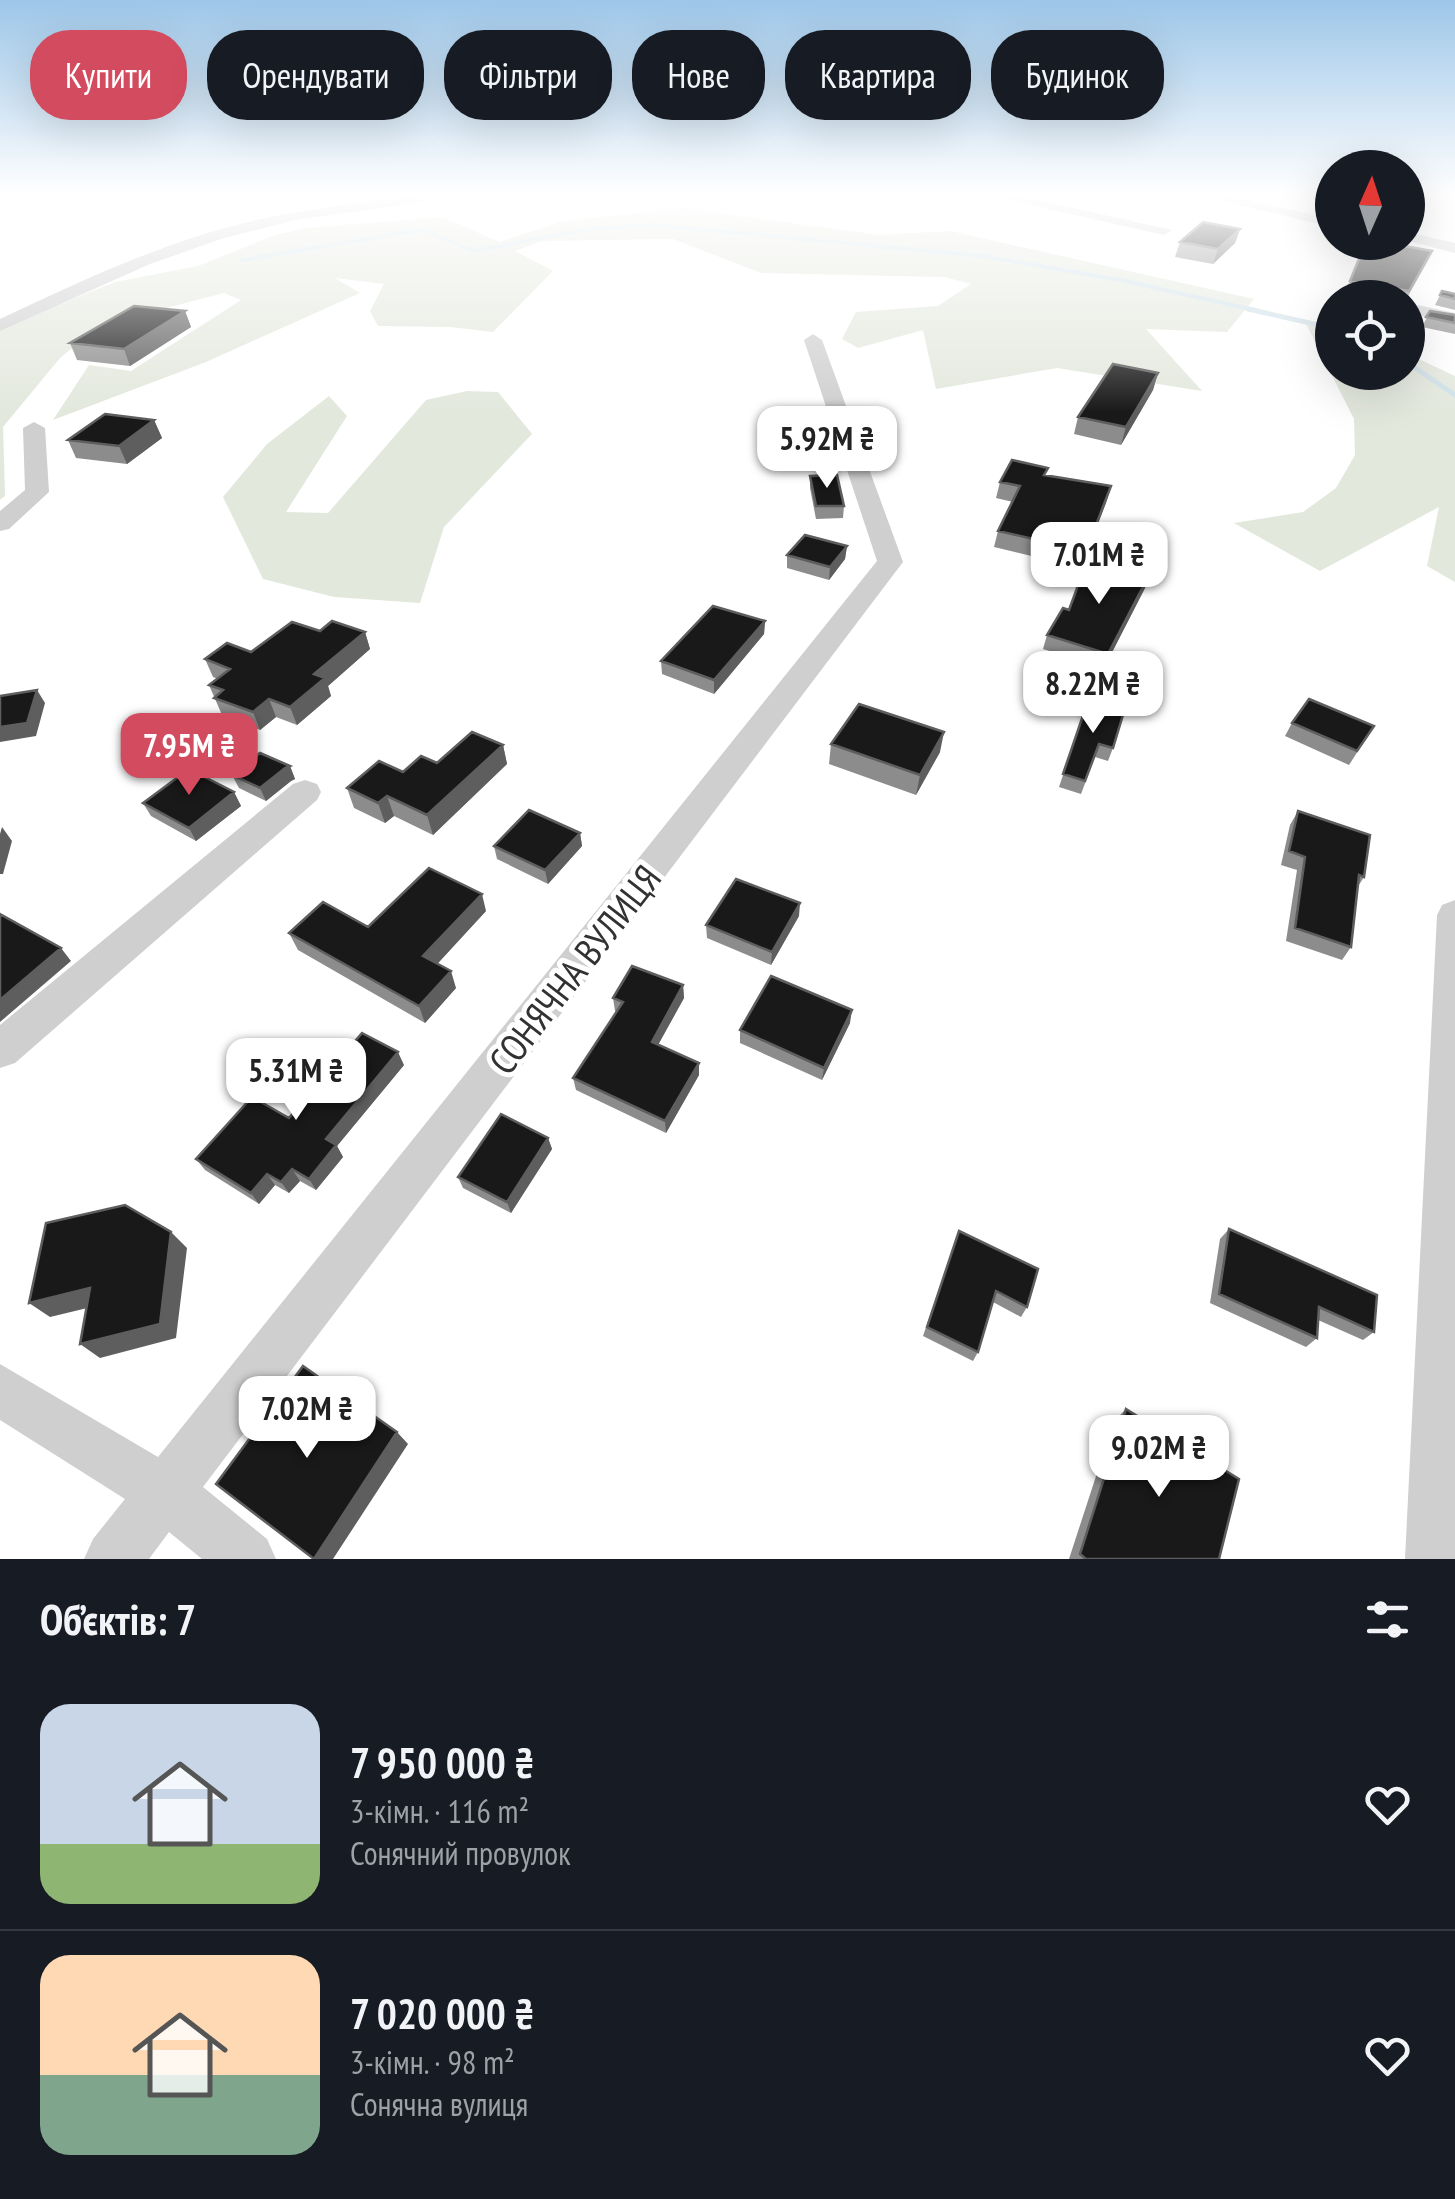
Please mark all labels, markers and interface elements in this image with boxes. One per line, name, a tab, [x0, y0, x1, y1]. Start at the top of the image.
chip: Купити	[30, 30, 187, 120]
chip: Орендувати	[207, 30, 424, 120]
chip: Фільтри	[444, 30, 612, 120]
chip: Нове	[632, 30, 765, 120]
chip: Квартира	[785, 30, 971, 120]
chip: Будинок	[991, 30, 1164, 120]
north arrow	[1315, 150, 1425, 260]
map controls	[1315, 150, 1425, 390]
button: locate	[1315, 280, 1425, 390]
pin: 5.92M ₴	[735, 406, 919, 491]
text: 5.92M ₴	[779, 417, 875, 459]
pin: 7.01M ₴	[1007, 522, 1191, 607]
text: 7.01M ₴	[1053, 533, 1145, 575]
pin: 8.22M ₴	[1001, 651, 1185, 736]
text: 8.22M ₴	[1045, 662, 1141, 704]
pin: 7.95M ₴	[97, 713, 281, 798]
text: 7.95M ₴	[143, 724, 235, 766]
street label: СОНЯЧНА ВУЛИЦЯ	[477, 855, 671, 1083]
pin: 5.31M ₴	[204, 1038, 388, 1123]
text: 5.31M ₴	[248, 1049, 344, 1091]
pin: 7.02M ₴	[215, 1376, 399, 1461]
text: 7.02M ₴	[261, 1387, 353, 1429]
pin: 9.02M ₴	[1067, 1415, 1251, 1500]
text: 9.02M ₴	[1111, 1426, 1207, 1468]
text: Об’єктів: 7	[40, 1592, 196, 1647]
icon: filters	[1360, 1592, 1415, 1647]
text: 7 950 000 ₴	[350, 1735, 535, 1790]
icon: home	[120, 1744, 240, 1864]
icon: heart	[1360, 1777, 1415, 1832]
text: 3-кімн. · 116 m²	[350, 1790, 529, 1832]
text: Сонячний провулок	[350, 1832, 571, 1874]
text: 7 020 000 ₴	[350, 1986, 535, 2041]
icon: home	[120, 1995, 240, 2115]
icon: heart	[1360, 2028, 1415, 2083]
text: 3-кімн. · 98 m²	[350, 2041, 515, 2083]
text: Сонячна вулиця	[350, 2083, 528, 2125]

